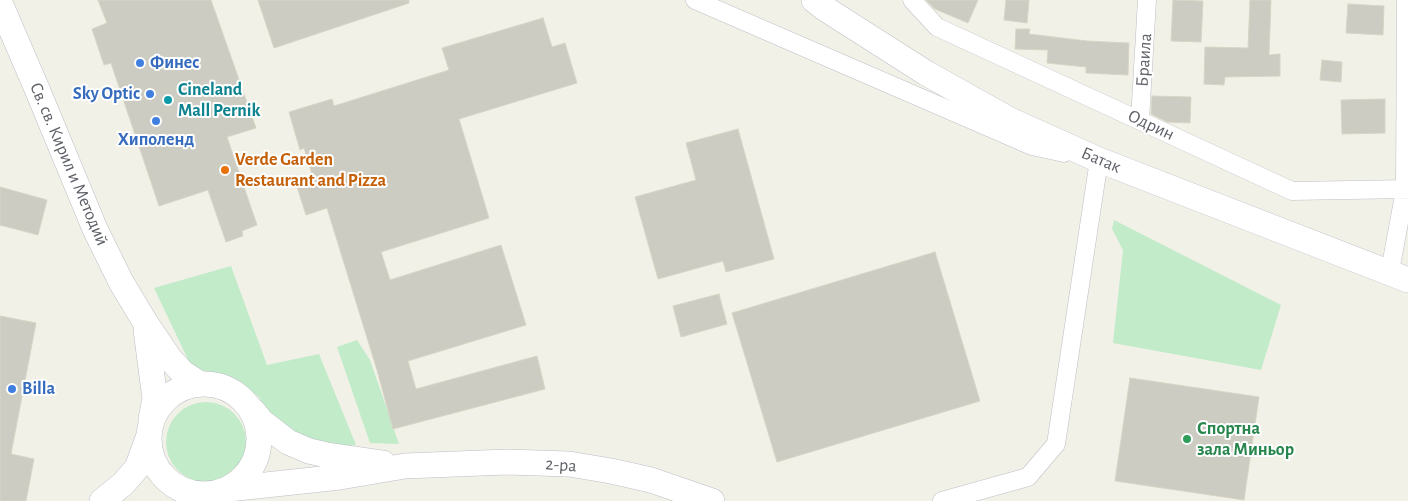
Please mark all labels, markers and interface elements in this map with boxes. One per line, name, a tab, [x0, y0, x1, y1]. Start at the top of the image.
street label: Браила	[1131, 32, 1157, 88]
place label: Финес	[150, 52, 200, 74]
marker: Финес	[134, 57, 146, 69]
street label: Св. св. Кирил и Методий	[25, 79, 113, 249]
place label: Cineland Mall Pernik	[178, 79, 260, 122]
place label: Sky Optic	[73, 83, 140, 105]
marker: Sky Optic	[144, 88, 156, 100]
marker: Cineland Mall Pernik	[162, 94, 174, 106]
street label: Одрин	[1124, 105, 1178, 145]
marker: Хиполенд	[150, 115, 162, 127]
place label: Хиполенд	[118, 129, 194, 151]
street label: Батак	[1078, 142, 1124, 178]
place label: Verde Garden Restaurant and Pizza	[235, 149, 386, 192]
marker: Verde Garden Restaurant and Pizza	[219, 164, 231, 176]
place label: Billa	[22, 378, 55, 400]
marker: Billa	[6, 383, 18, 395]
place label: Спортна зала Миньор	[1197, 418, 1294, 460]
marker: Спортна зала Миньор	[1181, 433, 1193, 445]
street label: 2-ра	[545, 453, 577, 477]

